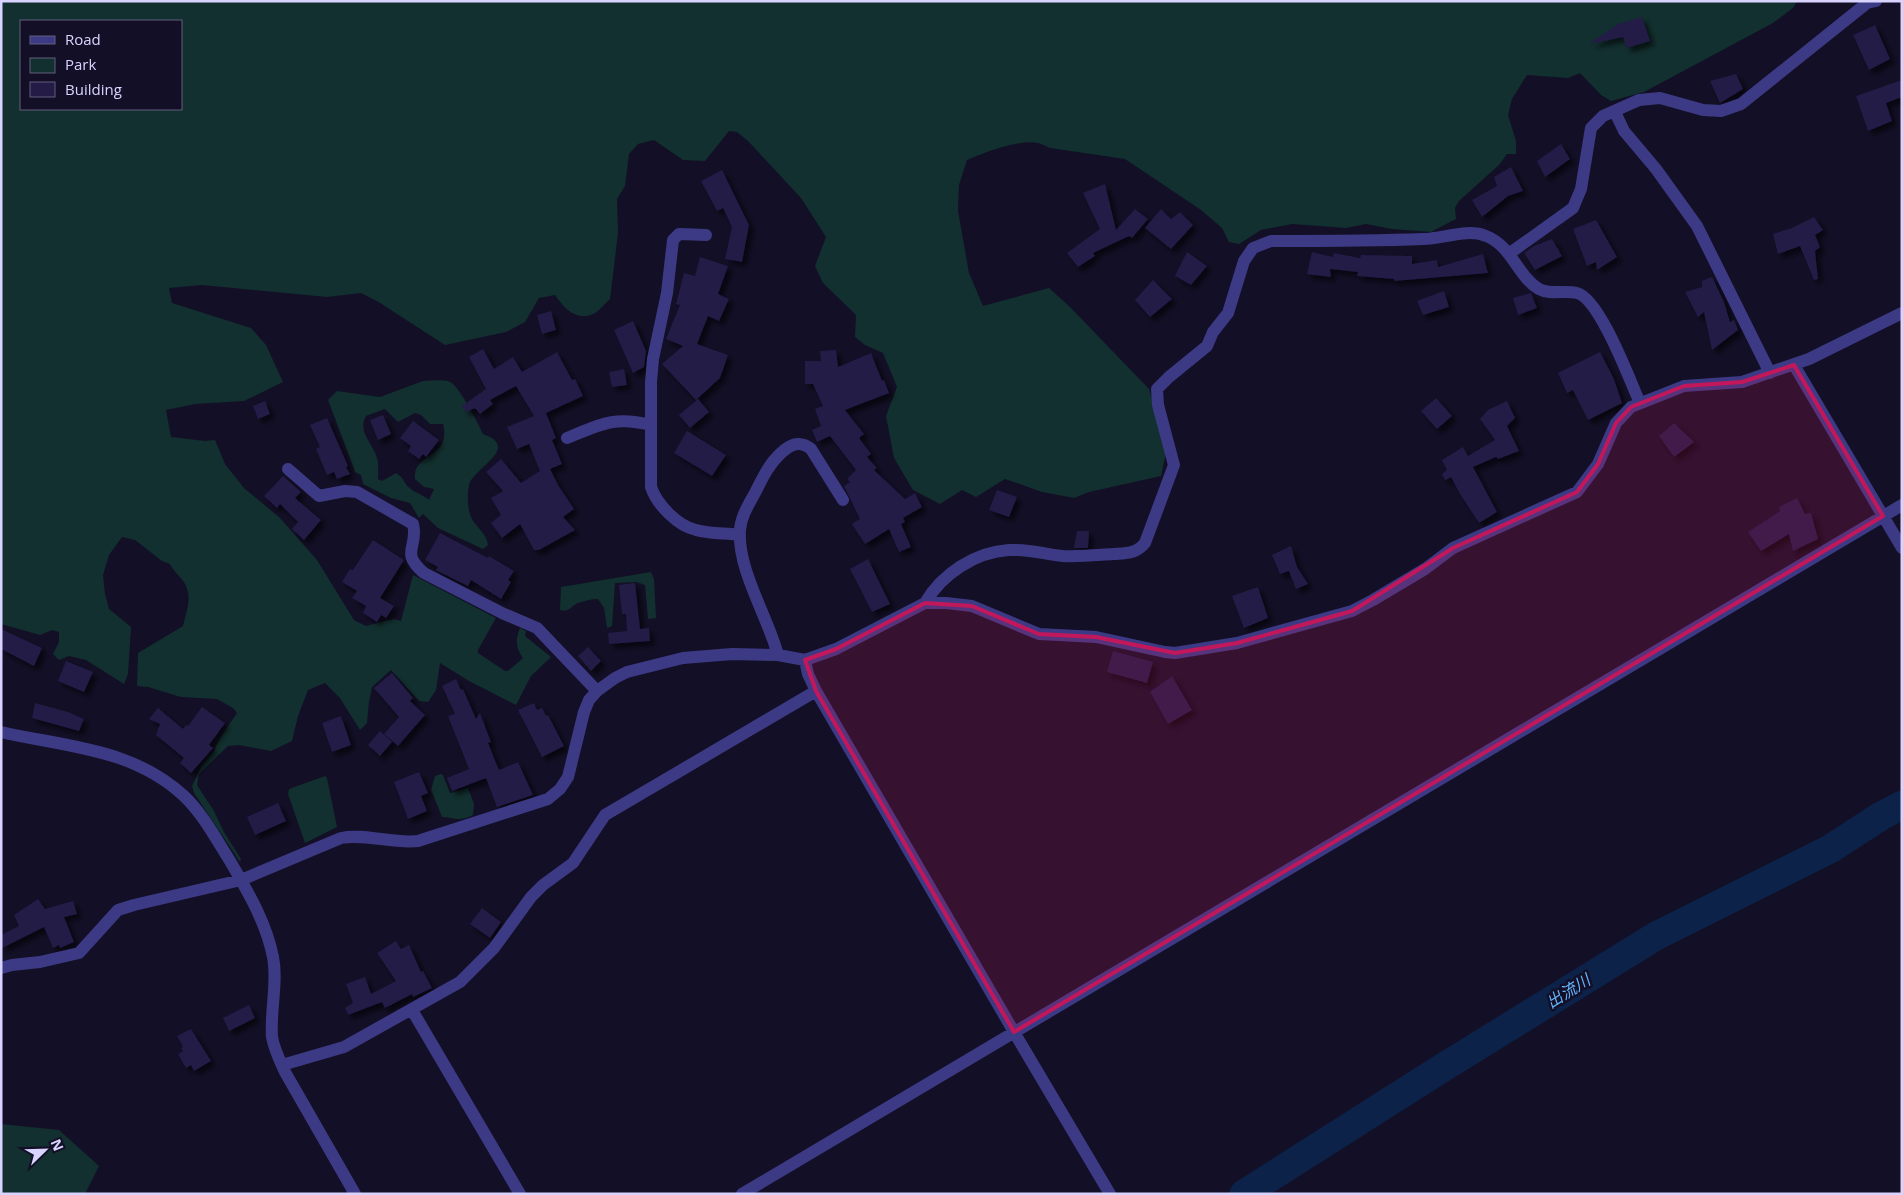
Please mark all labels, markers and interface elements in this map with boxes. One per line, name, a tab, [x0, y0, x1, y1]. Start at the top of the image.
legend	[20, 20, 182, 110]
text: Road	[65, 29, 101, 49]
text: Park	[65, 54, 96, 74]
text: Building	[65, 79, 122, 99]
water label: 出流川	[1542, 968, 1596, 1013]
north arrow	[20, 1125, 70, 1175]
text: N	[46, 1136, 68, 1154]

